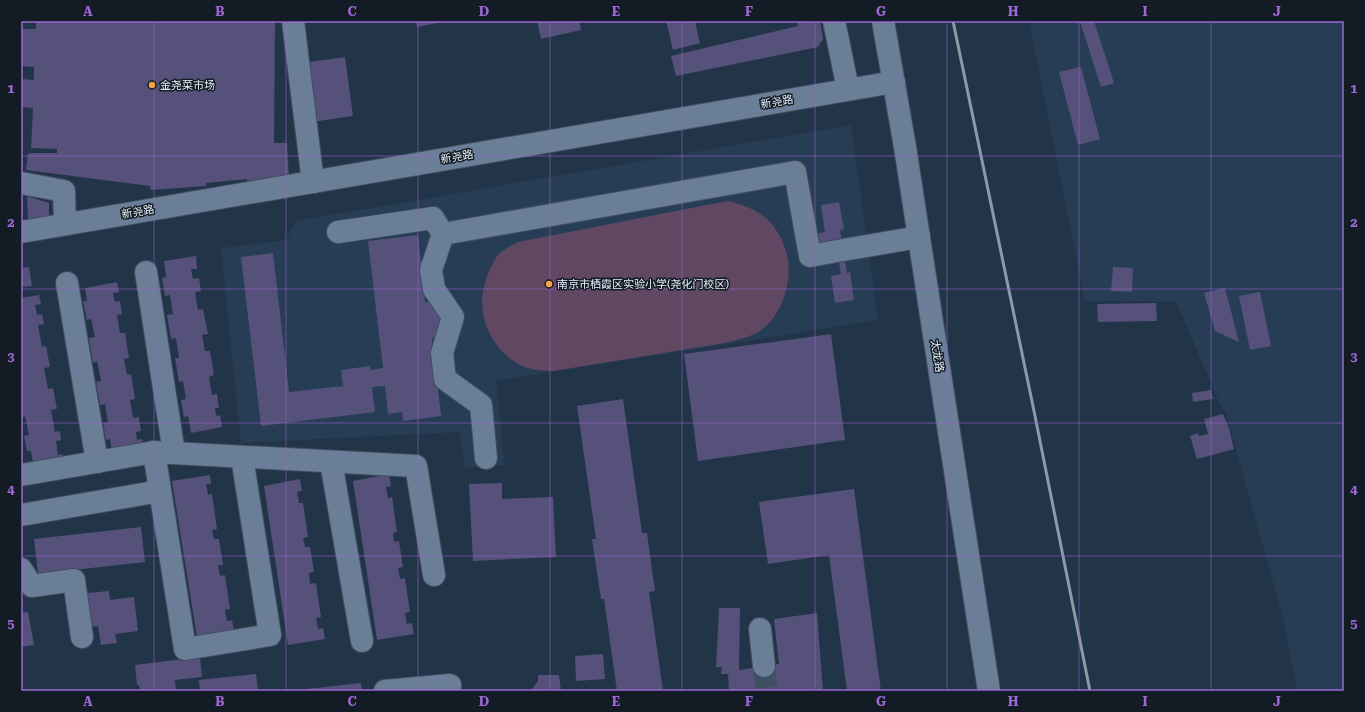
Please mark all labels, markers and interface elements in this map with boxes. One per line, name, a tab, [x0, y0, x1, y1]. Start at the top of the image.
text: A	[83, 4, 93, 19]
text: B	[215, 4, 225, 19]
text: C	[347, 4, 357, 19]
text: D	[479, 4, 489, 19]
text: E	[612, 4, 620, 19]
text: F	[745, 4, 753, 19]
text: G	[876, 4, 886, 19]
text: H	[1008, 4, 1019, 19]
text: I	[1142, 4, 1148, 19]
text: J	[1273, 4, 1281, 19]
place label: 金尧菜市场	[160, 79, 215, 92]
marker: 金尧菜市场	[147, 80, 157, 90]
text: 1	[7, 81, 15, 96]
text: 1	[1350, 81, 1358, 96]
street label: 新尧路	[760, 93, 794, 111]
street label: 新尧路	[440, 148, 474, 166]
street label: 新尧路	[121, 203, 155, 221]
text: 2	[7, 215, 15, 230]
text: 2	[1350, 215, 1358, 230]
place label: 南京市栖霞区实验小学(尧化门校区)	[557, 278, 730, 291]
marker: 南京市栖霞区实验小学(尧化门校区)	[544, 279, 554, 289]
street label: 太龙路	[928, 339, 946, 373]
text: 3	[7, 349, 15, 364]
text: 3	[1350, 349, 1358, 364]
text: 4	[7, 482, 15, 497]
text: 4	[1350, 482, 1358, 497]
text: 5	[7, 616, 15, 631]
text: 5	[1350, 616, 1358, 631]
text: A	[83, 694, 93, 709]
text: B	[215, 694, 225, 709]
text: C	[347, 694, 357, 709]
text: D	[479, 694, 489, 709]
text: E	[612, 694, 620, 709]
text: F	[745, 694, 753, 709]
text: G	[876, 694, 886, 709]
text: H	[1008, 694, 1019, 709]
text: I	[1142, 694, 1148, 709]
text: J	[1273, 694, 1281, 709]

